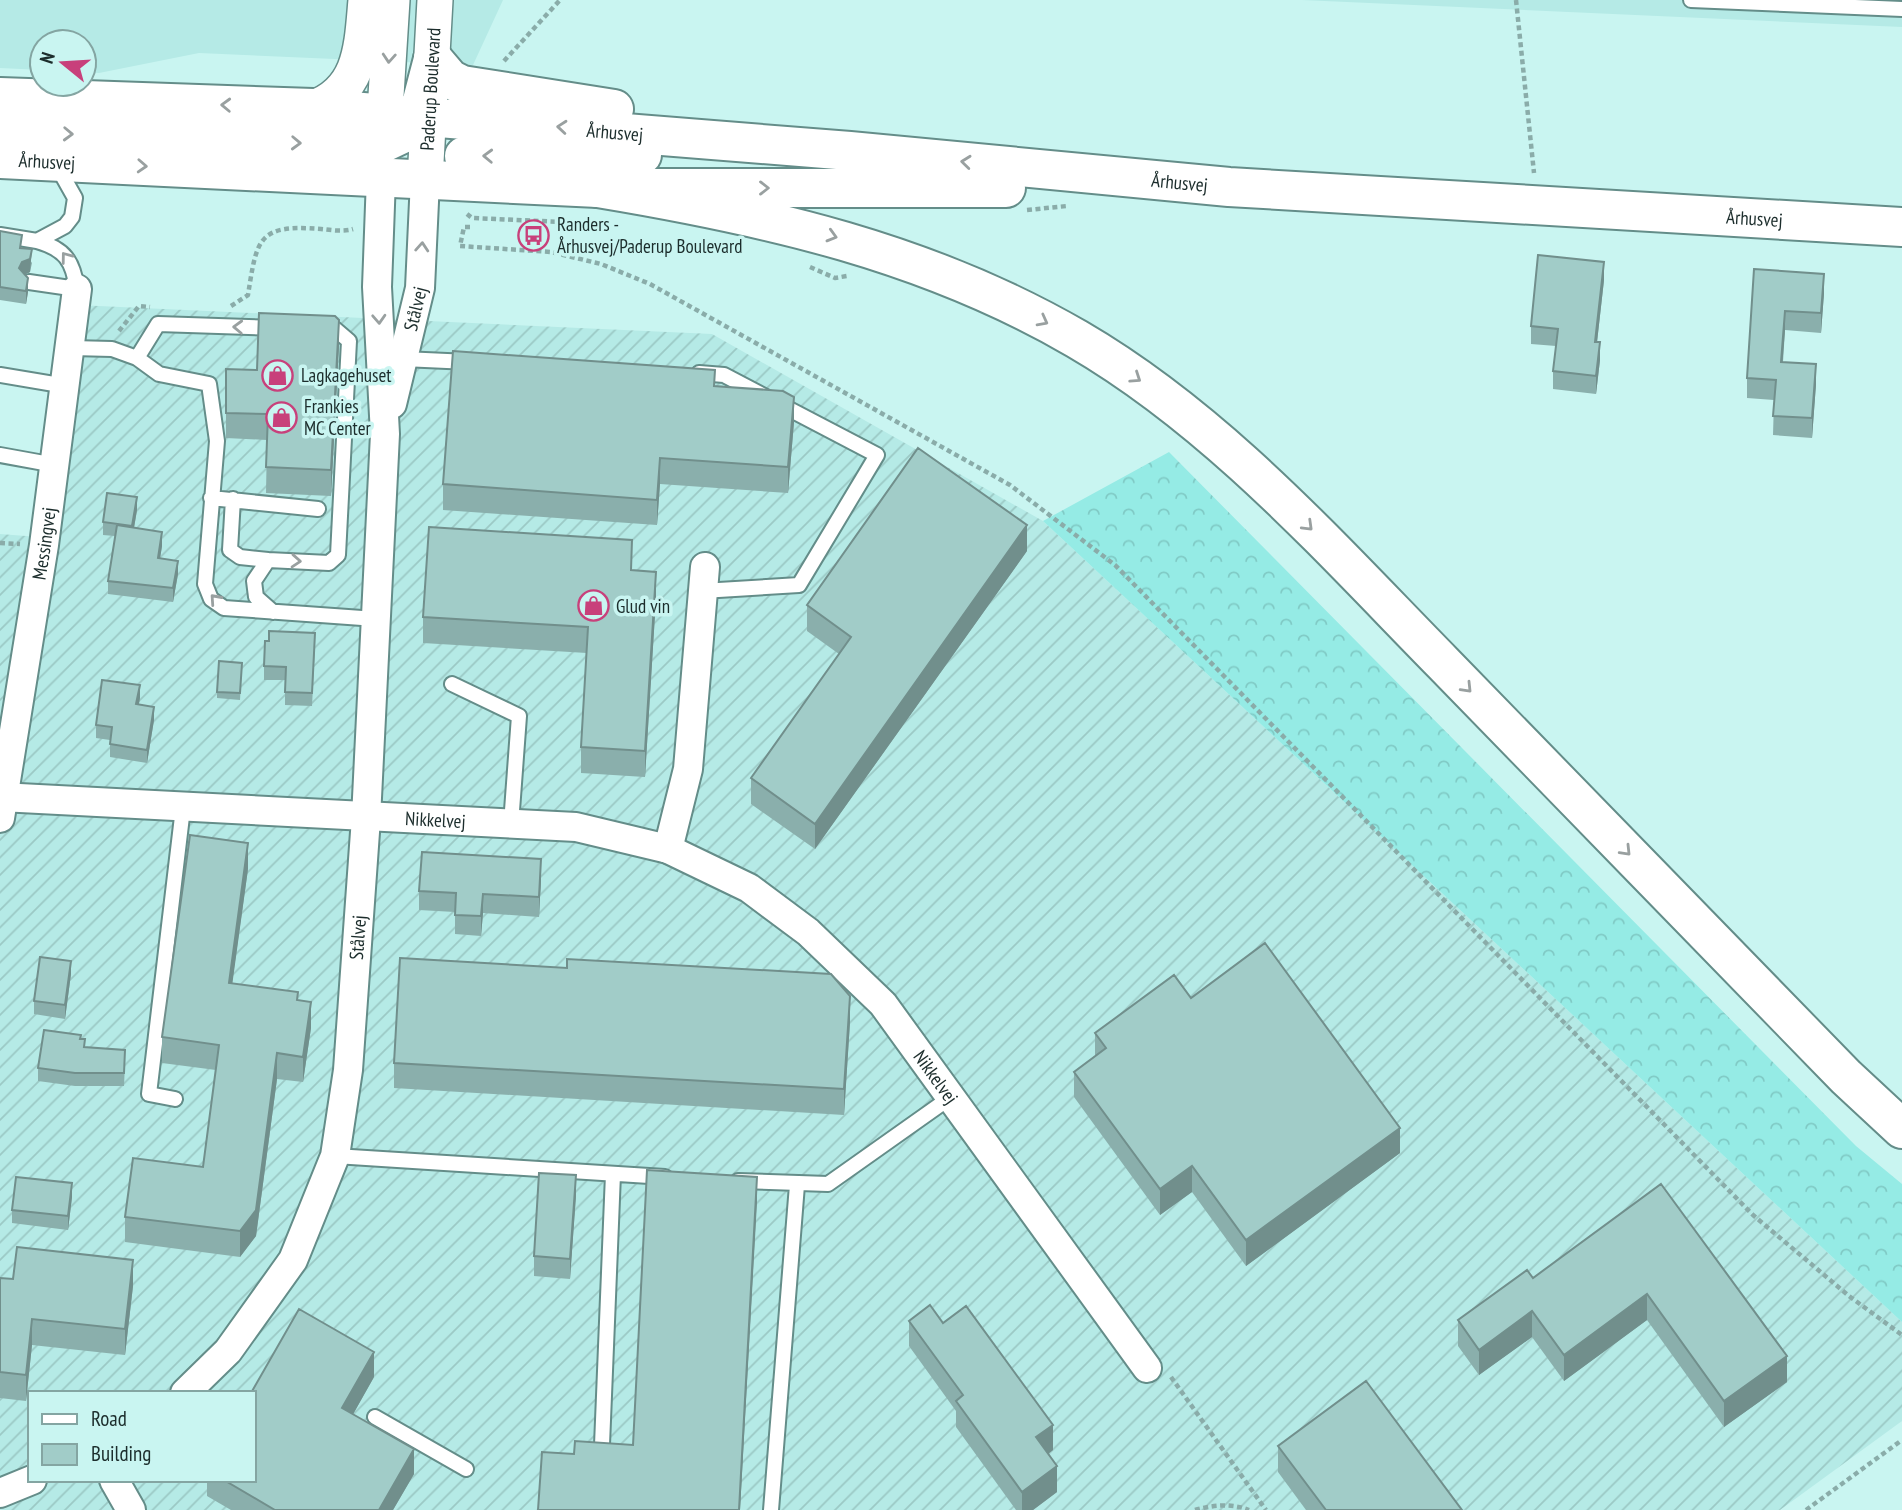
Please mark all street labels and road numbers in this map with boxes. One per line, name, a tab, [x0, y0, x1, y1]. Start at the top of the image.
street label: Paderup Boulevard	[415, 27, 445, 151]
street label: Århusvej	[586, 118, 644, 146]
street label: Århusvej	[18, 148, 76, 175]
street label: Århusvej	[1150, 168, 1209, 197]
street label: Århusvej	[1725, 205, 1783, 232]
street label: Stålvej	[398, 284, 432, 333]
street label: Messingvej	[27, 506, 61, 581]
street label: Nikkelvej	[405, 806, 466, 833]
street label: Stålvej	[344, 914, 371, 961]
street label: Nikkelvej	[908, 1045, 963, 1109]

